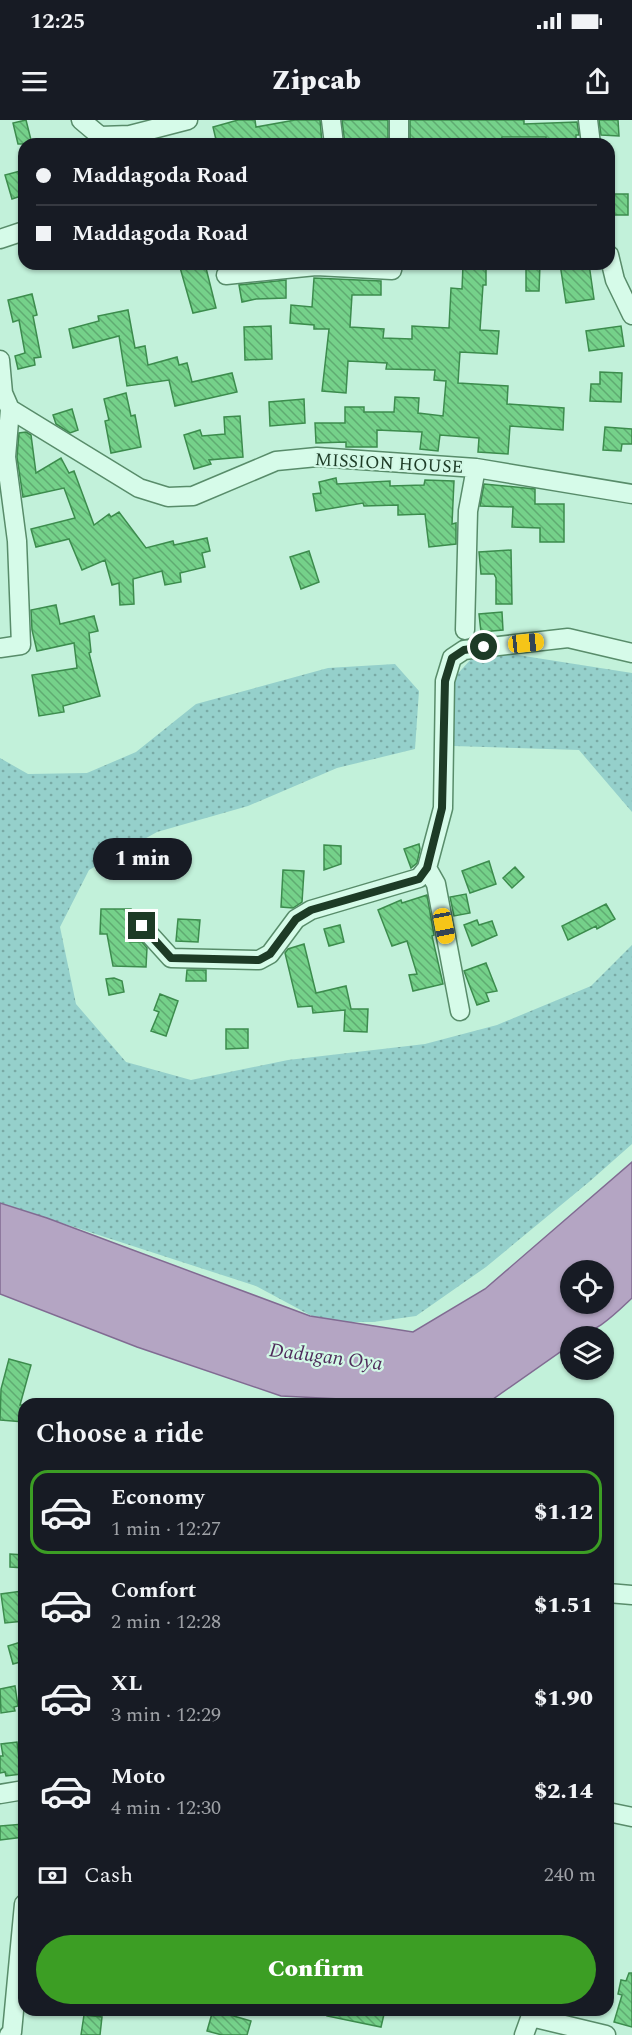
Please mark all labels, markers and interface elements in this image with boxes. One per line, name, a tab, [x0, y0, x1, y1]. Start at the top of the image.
text: 12:25	[30, 5, 85, 38]
text: Zipcab	[271, 60, 361, 102]
icon: menu	[18, 65, 51, 98]
icon: share	[581, 65, 614, 98]
text: Maddagoda Road	[72, 159, 248, 192]
text: Maddagoda Road	[72, 217, 248, 250]
street label: MISSION HOUSE	[314, 446, 464, 481]
car	[507, 632, 545, 654]
route start	[470, 633, 497, 660]
callout: 1 min	[92, 839, 192, 881]
text: 1 min	[115, 844, 170, 874]
car	[432, 907, 456, 945]
route end	[128, 912, 155, 939]
map controls	[560, 1260, 614, 1380]
button: locate	[560, 1260, 614, 1314]
button: layers	[560, 1326, 614, 1380]
water label: Dadugan Oya	[267, 1335, 384, 1379]
text: Choose a ride	[36, 1413, 204, 1455]
text: Economy	[111, 1481, 204, 1514]
icon: car	[39, 1485, 93, 1539]
text: $1.12	[534, 1496, 593, 1529]
text: 1 min · 12:27	[111, 1514, 221, 1544]
text: Comfort	[111, 1574, 196, 1607]
icon: car	[39, 1578, 93, 1632]
text: $1.51	[534, 1589, 593, 1622]
text: 2 min · 12:28	[111, 1607, 221, 1637]
text: XL	[111, 1667, 142, 1700]
icon: car	[39, 1671, 93, 1725]
text: $1.90	[534, 1682, 593, 1715]
text: 3 min · 12:29	[111, 1700, 221, 1730]
text: Moto	[111, 1760, 165, 1793]
icon: car	[39, 1764, 93, 1818]
text: $2.14	[534, 1775, 593, 1808]
text: 4 min · 12:30	[111, 1793, 221, 1823]
icon: cash	[36, 1859, 69, 1892]
text: Cash	[84, 1859, 133, 1892]
text: 240 m	[544, 1860, 596, 1890]
button: Confirm	[36, 1935, 596, 2004]

